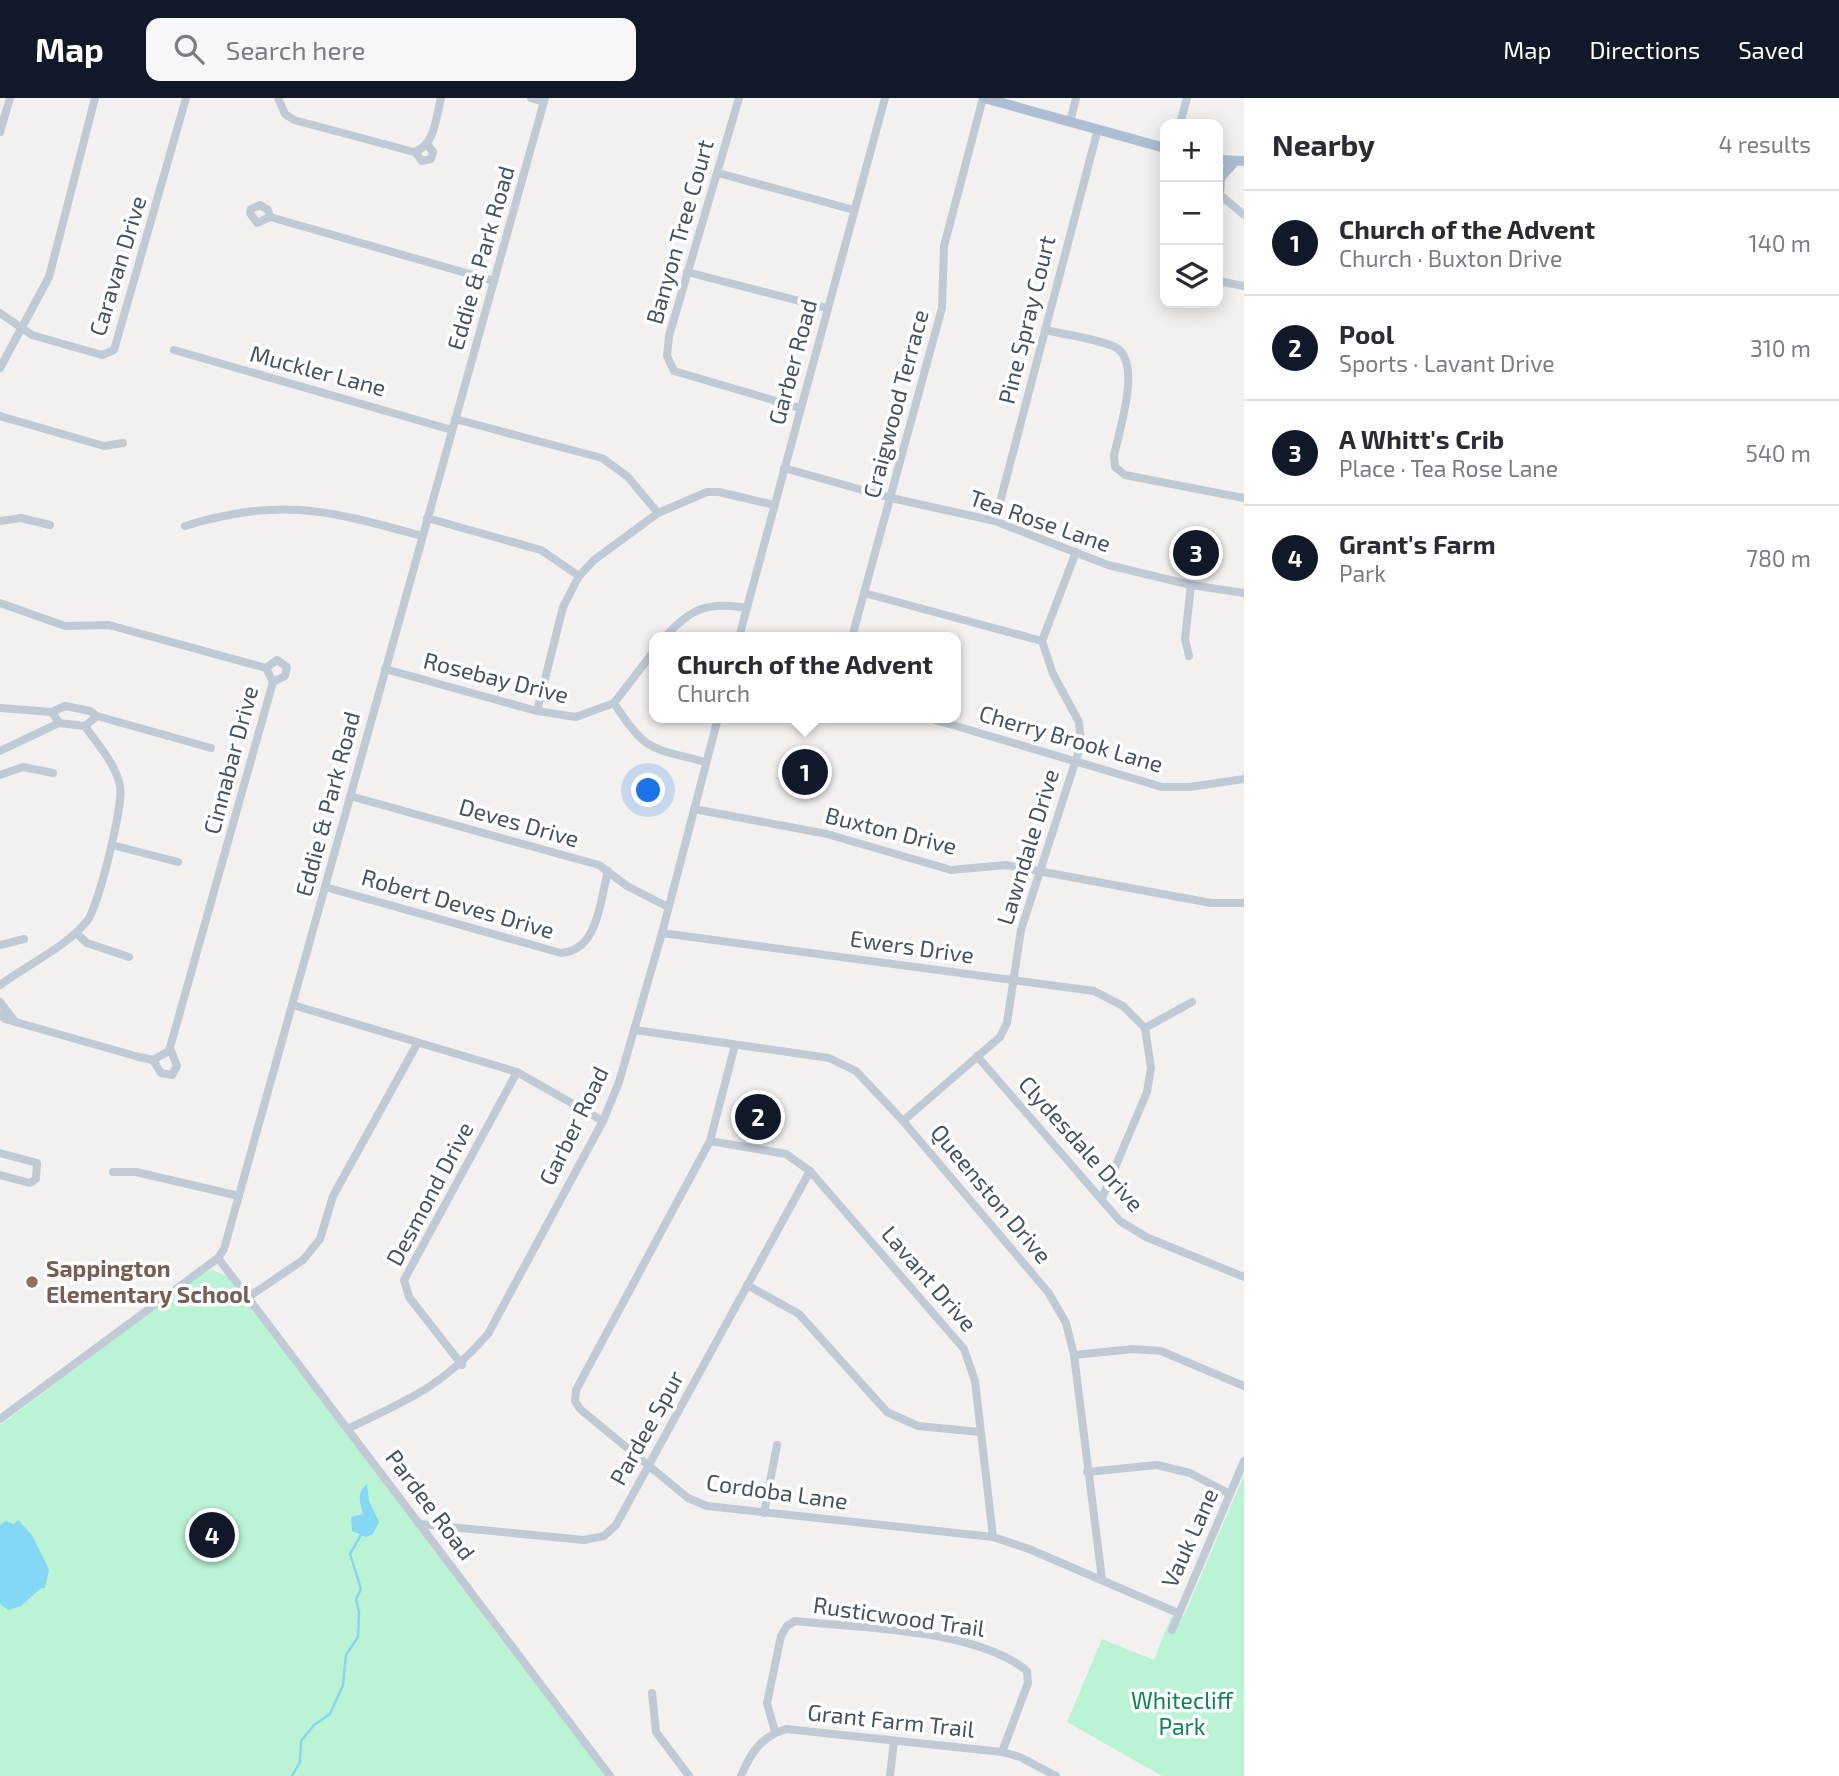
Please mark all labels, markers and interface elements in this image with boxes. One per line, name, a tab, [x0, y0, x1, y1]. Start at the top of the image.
search box	[146, 18, 636, 81]
text: Map	[35, 29, 104, 69]
icon: search	[170, 30, 208, 68]
text: Search here	[226, 34, 365, 65]
text: Map	[1503, 35, 1551, 64]
text: Directions	[1589, 35, 1700, 64]
text: Saved	[1738, 35, 1804, 64]
map controls	[1160, 119, 1223, 308]
button: +	[1160, 119, 1223, 182]
text: Nearby	[1272, 126, 1375, 162]
text: 4 results	[1719, 130, 1811, 158]
street label: Banyon Tree Court	[639, 136, 719, 327]
street label: Eddie & Park Road	[440, 162, 520, 353]
button: −	[1160, 182, 1223, 245]
street label: Caravan Drive	[82, 192, 152, 339]
text: Church of the Advent	[1339, 213, 1595, 244]
text: 1	[1290, 229, 1300, 257]
text: 140 m	[1749, 229, 1811, 257]
street label: Pine Spray Court	[992, 233, 1061, 407]
text: Church · Buxton Drive	[1339, 244, 1562, 272]
button: layers	[1160, 245, 1223, 308]
street label: Garber Road	[762, 296, 822, 427]
street label: Craigwood Terrace	[856, 306, 934, 501]
text: Pool	[1339, 318, 1394, 349]
text: 2	[1288, 334, 1302, 362]
text: 310 m	[1750, 334, 1811, 362]
street label: Muckler Lane	[247, 338, 389, 402]
text: Sports · Lavant Drive	[1339, 349, 1555, 377]
text: A Whitt's Crib	[1339, 423, 1504, 454]
text: 3	[1288, 439, 1302, 467]
text: 540 m	[1745, 439, 1811, 467]
text: Place · Tea Rose Lane	[1339, 454, 1558, 482]
street label: Tea Rose Lane	[966, 483, 1115, 557]
pin: 3	[1173, 527, 1219, 579]
text: Grant's Farm	[1339, 528, 1496, 559]
text: 4	[1288, 544, 1302, 572]
text: 780 m	[1746, 544, 1811, 572]
text: Park	[1339, 559, 1386, 587]
popup	[649, 632, 961, 723]
street label: Rosebay Drive	[421, 646, 572, 709]
text: Church of the Advent	[677, 648, 933, 679]
text: Church	[677, 679, 750, 707]
street label: Cinnabar Drive	[197, 683, 263, 837]
street label: Cherry Brook Lane	[976, 698, 1167, 778]
street label: Eddie & Park Road	[289, 708, 365, 899]
pin: 1	[782, 746, 828, 798]
street label: Lawndale Drive	[990, 765, 1064, 928]
your location	[631, 773, 665, 807]
street label: Deves Drive	[456, 792, 582, 852]
street label: Buxton Drive	[823, 800, 960, 860]
street label: Robert Deves Drive	[359, 862, 558, 944]
street label: Ewers Drive	[848, 923, 976, 969]
street label: Garber Road	[532, 1062, 614, 1189]
street label: Clydesdale Drive	[1013, 1070, 1150, 1217]
pin: 2	[735, 1091, 781, 1143]
street label: Desmond Drive	[379, 1117, 479, 1270]
street label: Queenston Drive	[925, 1118, 1058, 1269]
street label: Lavant Drive	[876, 1220, 983, 1337]
place label: Sappington Elementary School	[46, 1254, 251, 1308]
marker: Sappington Elementary School	[24, 1274, 40, 1290]
street label: Pardee Spur	[603, 1365, 689, 1490]
street label: Pardee Road	[380, 1444, 481, 1565]
street label: Cordoba Lane	[705, 1467, 850, 1515]
street label: Vauk Lane	[1155, 1484, 1223, 1592]
pin: 4	[189, 1509, 235, 1561]
street label: Rusticwood Trail	[811, 1590, 987, 1642]
park label: Whitecliff Park	[1131, 1686, 1234, 1740]
street label: Grant Farm Trail	[806, 1697, 976, 1743]

